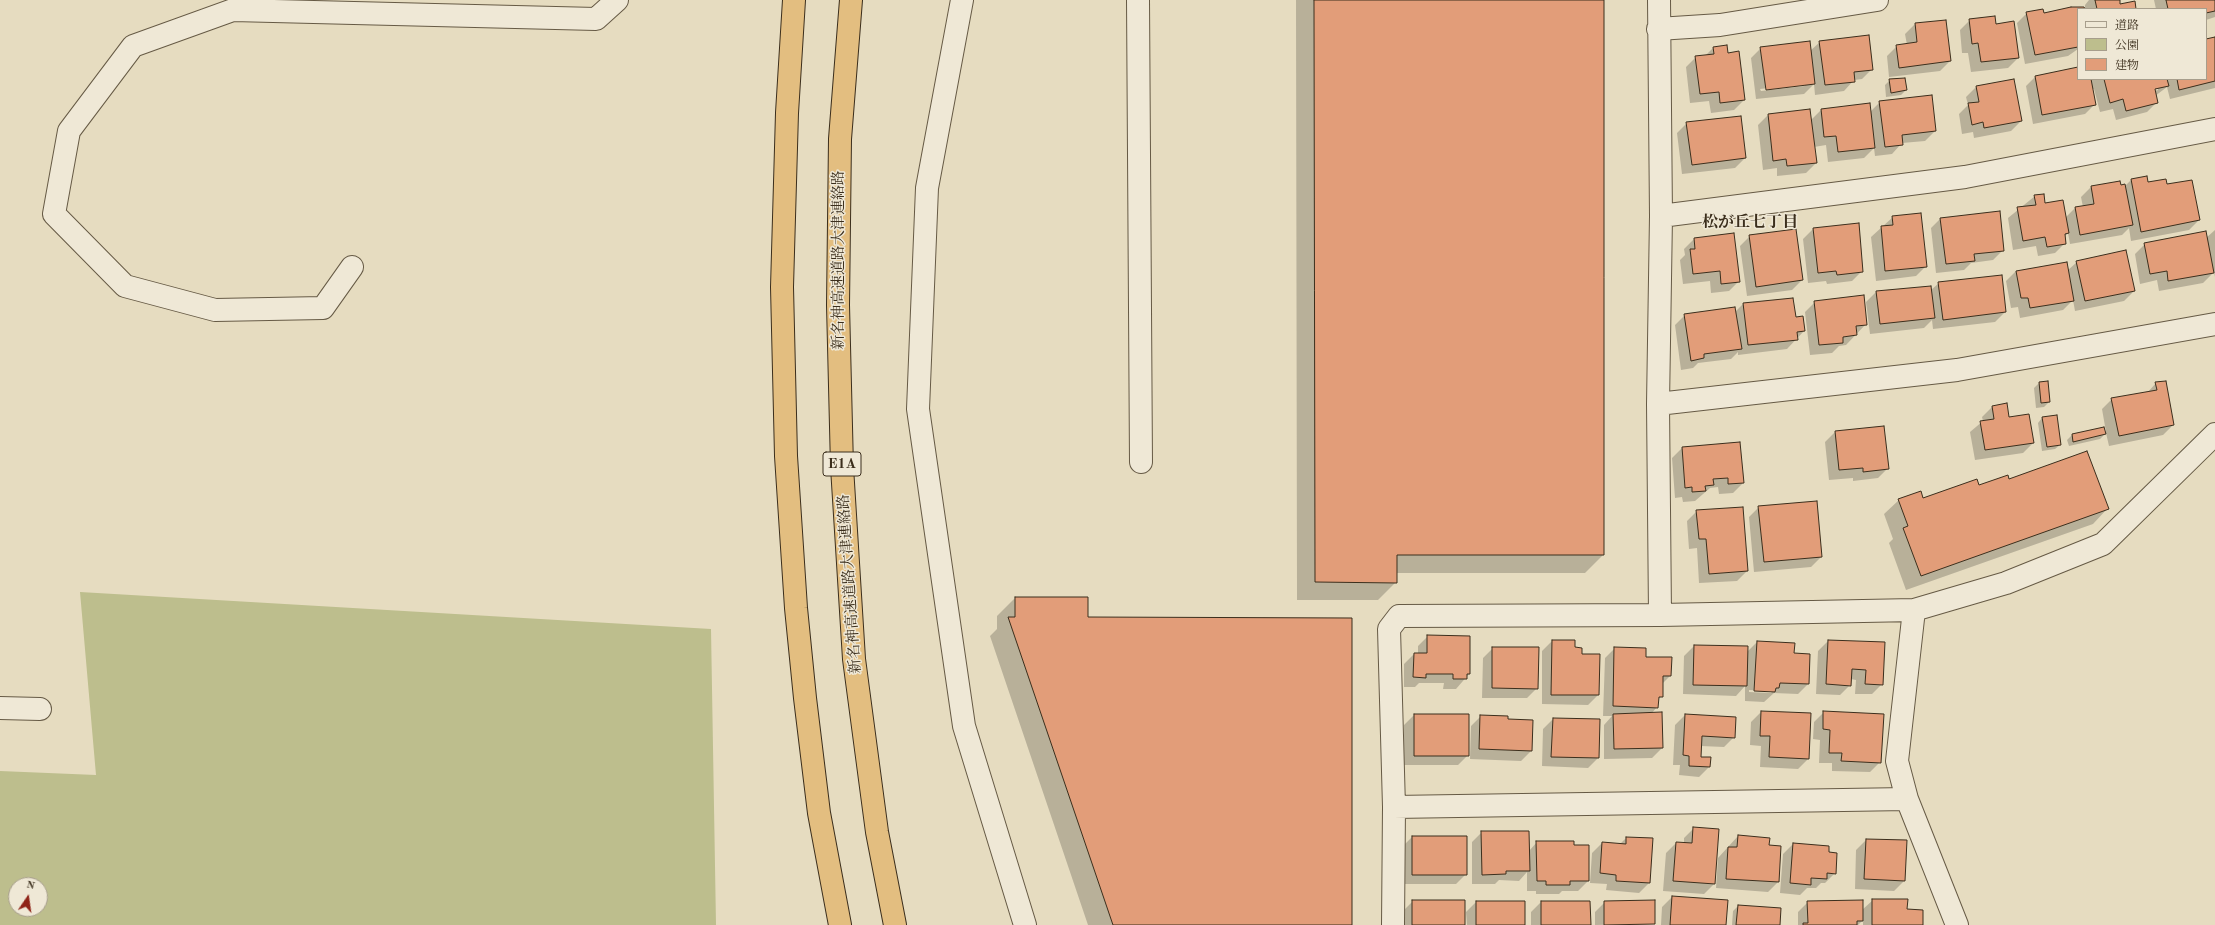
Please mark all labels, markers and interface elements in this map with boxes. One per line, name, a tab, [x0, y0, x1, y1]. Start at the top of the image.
legend	[2077, 8, 2207, 80]
text: 道路	[2115, 20, 2139, 32]
text: 公園	[2115, 40, 2139, 52]
text: 建物	[2115, 60, 2139, 72]
street label: 新名神高速道路大津連絡路	[830, 170, 848, 350]
district label: 松が丘七丁目	[1702, 213, 1798, 233]
road number: E1A	[823, 452, 861, 476]
street label: 新名神高速道路大津連絡路	[835, 494, 865, 674]
north arrow	[8, 877, 48, 917]
text: N	[25, 879, 36, 892]

